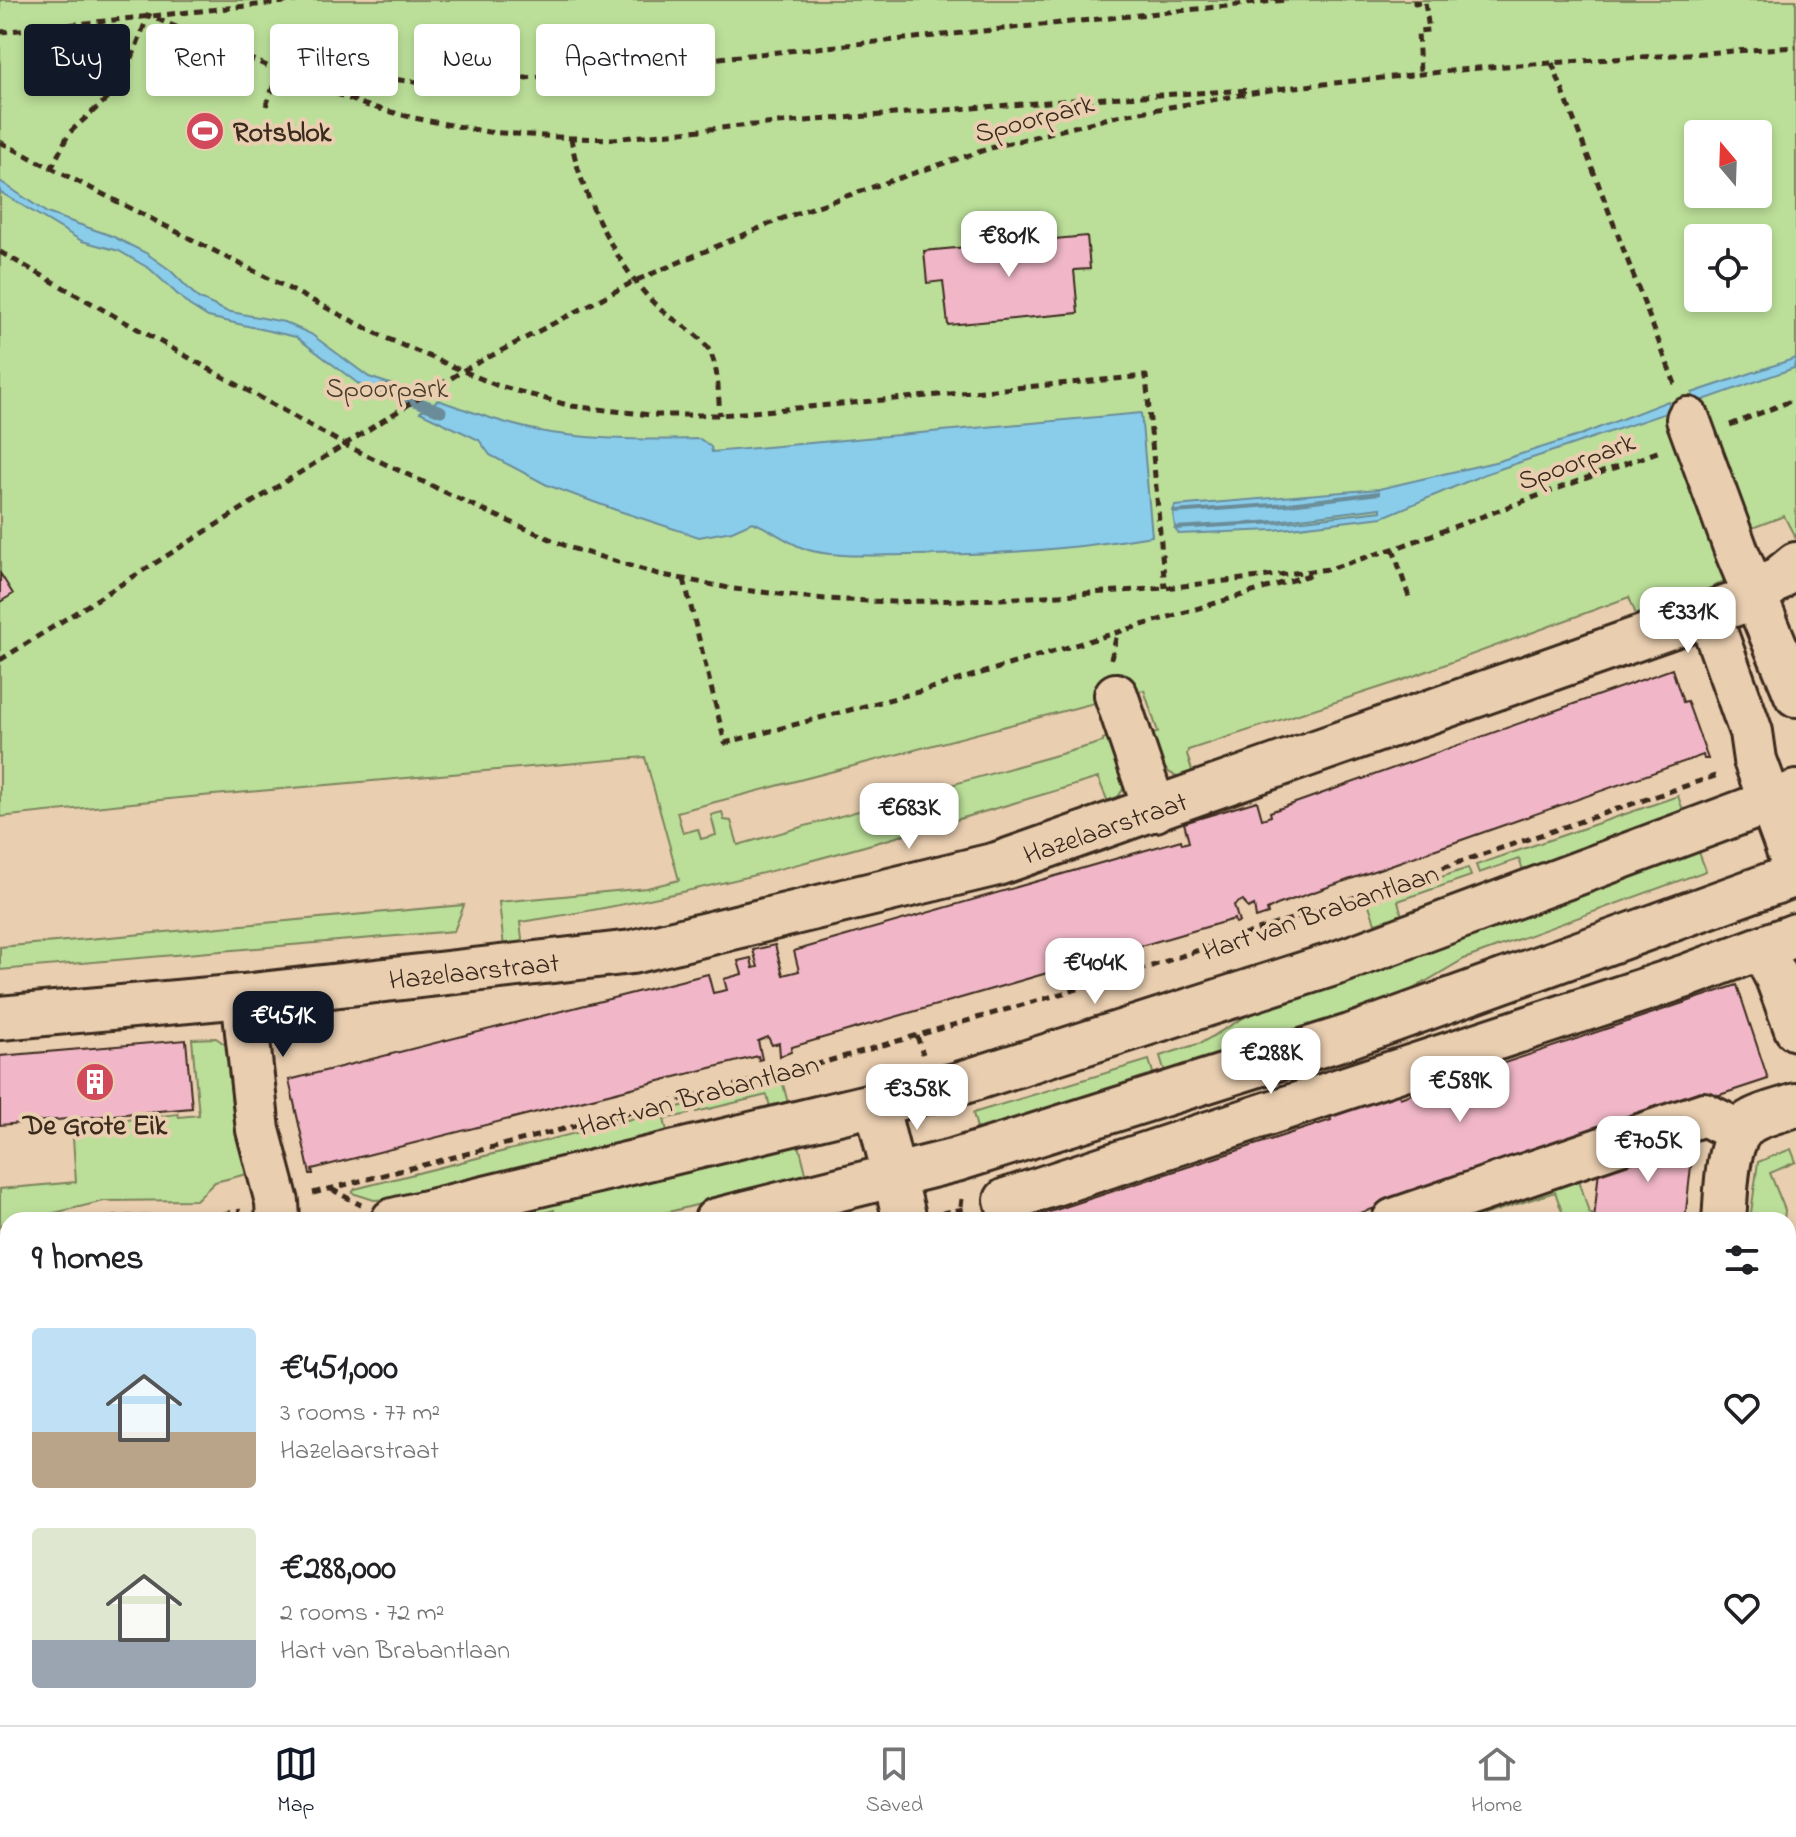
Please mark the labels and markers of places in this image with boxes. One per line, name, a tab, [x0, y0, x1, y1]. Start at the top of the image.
sports icon: Rotsblok	[184, 110, 226, 152]
place label: Rotsblok	[233, 114, 332, 155]
pin: €801K	[953, 211, 1065, 279]
pin: €331K	[1632, 587, 1744, 655]
pin: €683K	[853, 783, 965, 851]
pin: €404K	[1039, 938, 1151, 1006]
pin: €451K	[227, 991, 339, 1059]
pin: €288K	[1215, 1028, 1327, 1096]
pin: €589K	[1404, 1056, 1516, 1124]
building icon: De Grote Eik	[74, 1061, 116, 1103]
pin: €358K	[861, 1064, 973, 1132]
place label: De Grote Eik	[21, 1107, 168, 1148]
pin: €705K	[1592, 1116, 1704, 1184]

